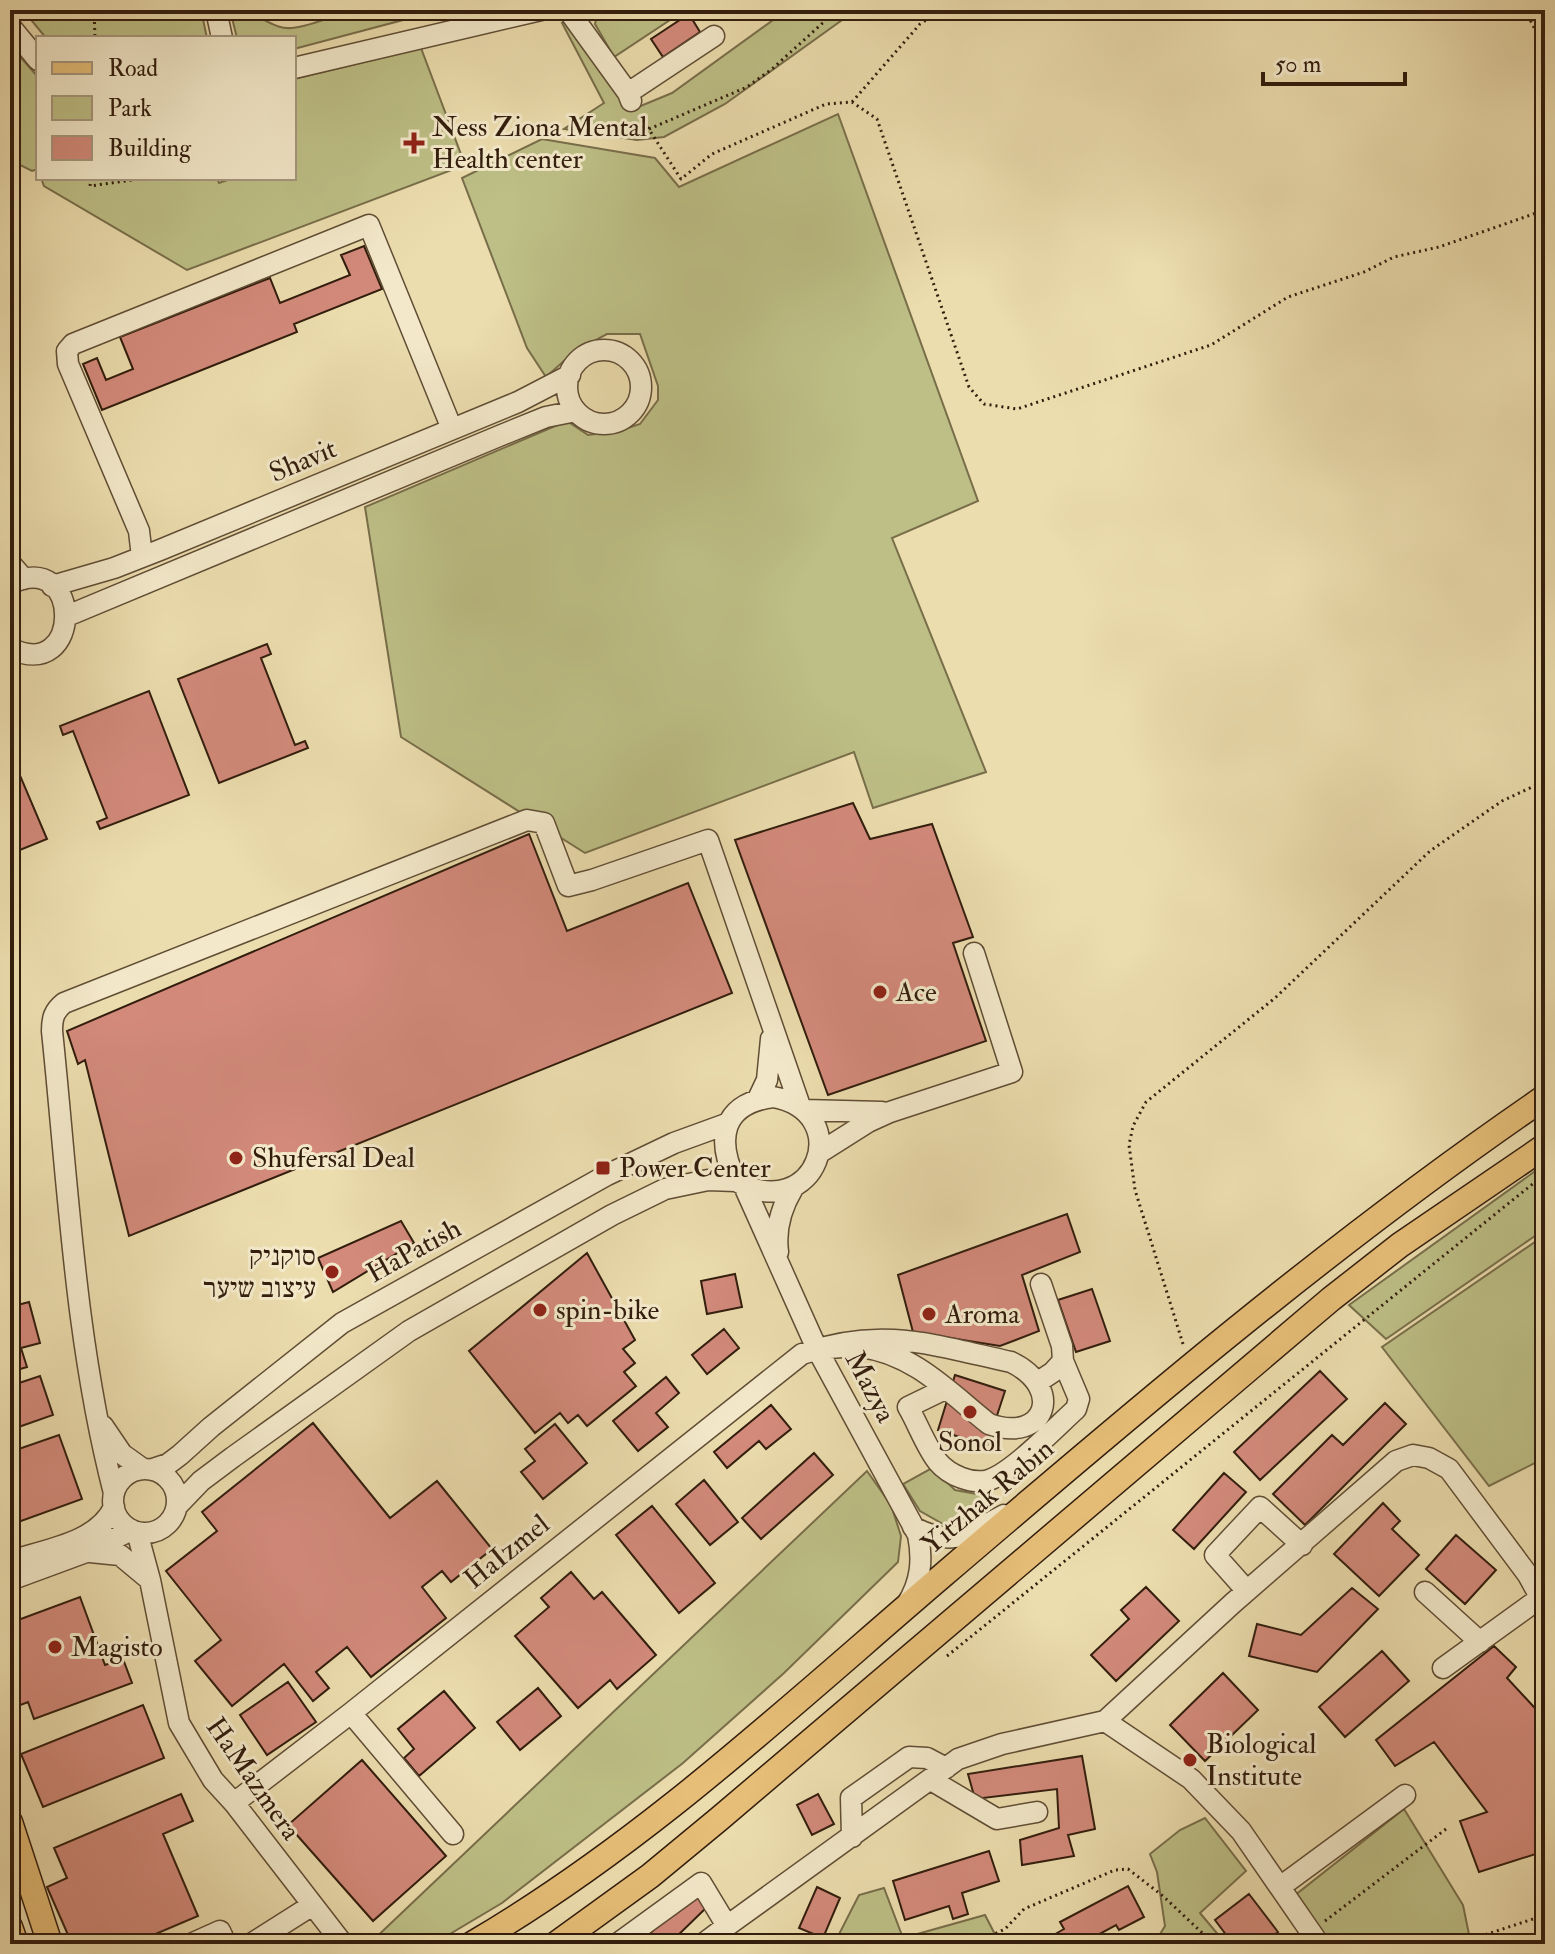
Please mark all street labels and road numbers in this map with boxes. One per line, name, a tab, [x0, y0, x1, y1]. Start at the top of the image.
street label: Shavit	[264, 431, 342, 491]
street label: HaPatish	[361, 1211, 468, 1291]
street label: Mazya	[837, 1345, 903, 1429]
street label: Yitzhak Rabin	[915, 1432, 1061, 1562]
street label: HaIzmel	[457, 1507, 557, 1597]
street label: HaMazmera	[198, 1711, 308, 1848]

